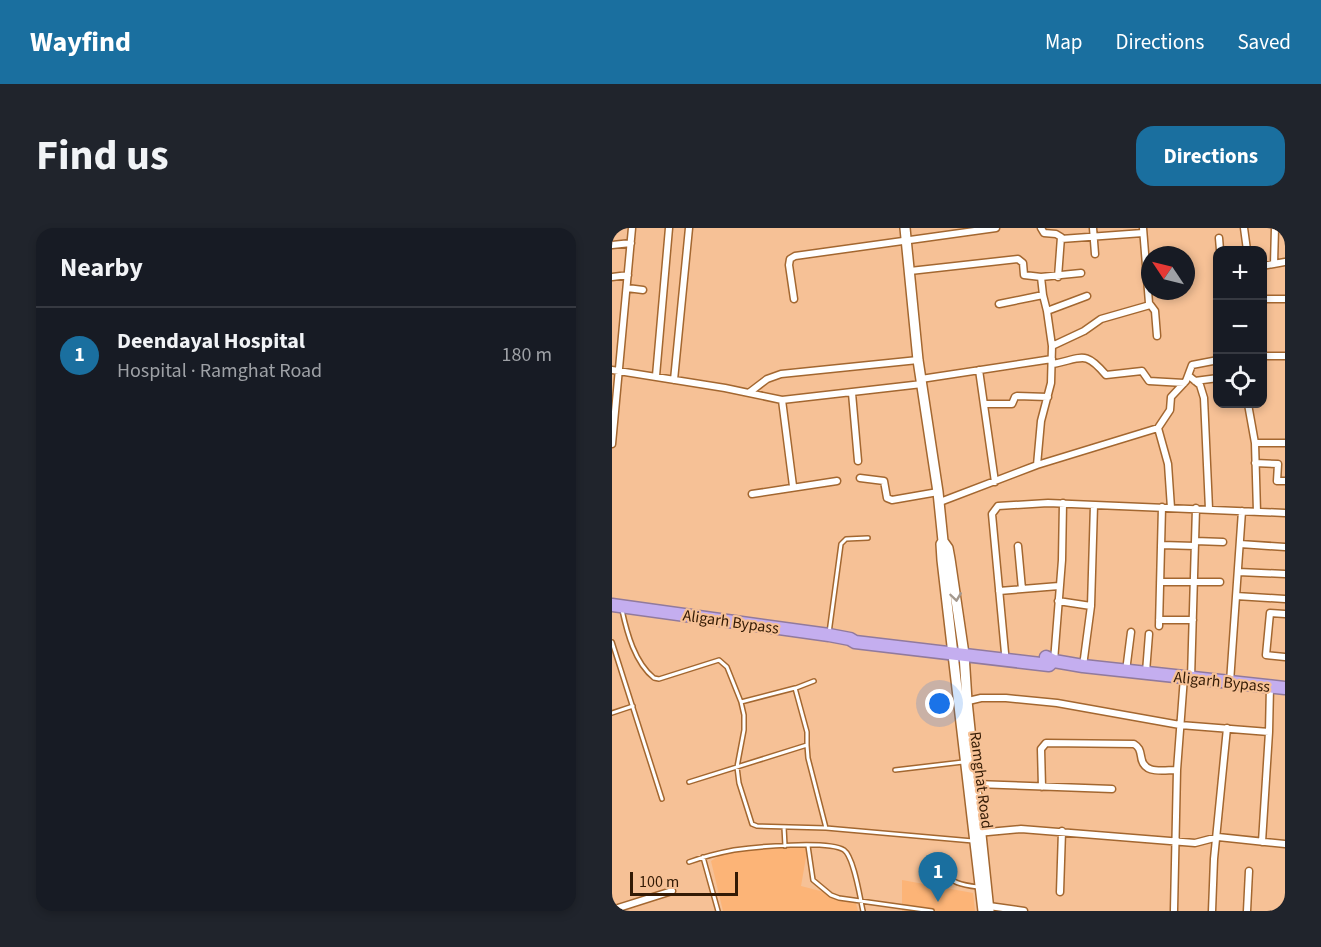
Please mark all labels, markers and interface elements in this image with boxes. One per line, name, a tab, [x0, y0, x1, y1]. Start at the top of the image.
text: Wayfind	[30, 22, 131, 62]
text: Map	[1045, 27, 1083, 57]
text: Directions	[1116, 27, 1204, 57]
text: Saved	[1237, 27, 1291, 57]
text: Find us	[36, 126, 169, 186]
button: Directions	[1136, 126, 1285, 186]
north arrow	[1141, 246, 1195, 300]
map controls	[1213, 246, 1267, 408]
button: +	[1213, 246, 1267, 300]
text: Nearby	[60, 249, 143, 286]
button: −	[1213, 300, 1267, 354]
text: Deendayal Hospital	[117, 325, 305, 357]
text: 1	[74, 341, 85, 369]
text: 180 m	[502, 341, 552, 369]
button: locate	[1213, 354, 1267, 408]
text: Hospital · Ramghat Road	[117, 357, 322, 385]
one-way arrow	[949, 592, 961, 601]
street label: Aligarh Bypass	[681, 604, 781, 640]
street label: Aligarh Bypass	[1173, 666, 1271, 698]
your location	[925, 689, 954, 718]
street label: Ramghat Road	[964, 730, 998, 830]
pin: 1	[918, 852, 958, 902]
scale bar	[630, 869, 738, 896]
text: 100 m	[639, 871, 679, 893]

